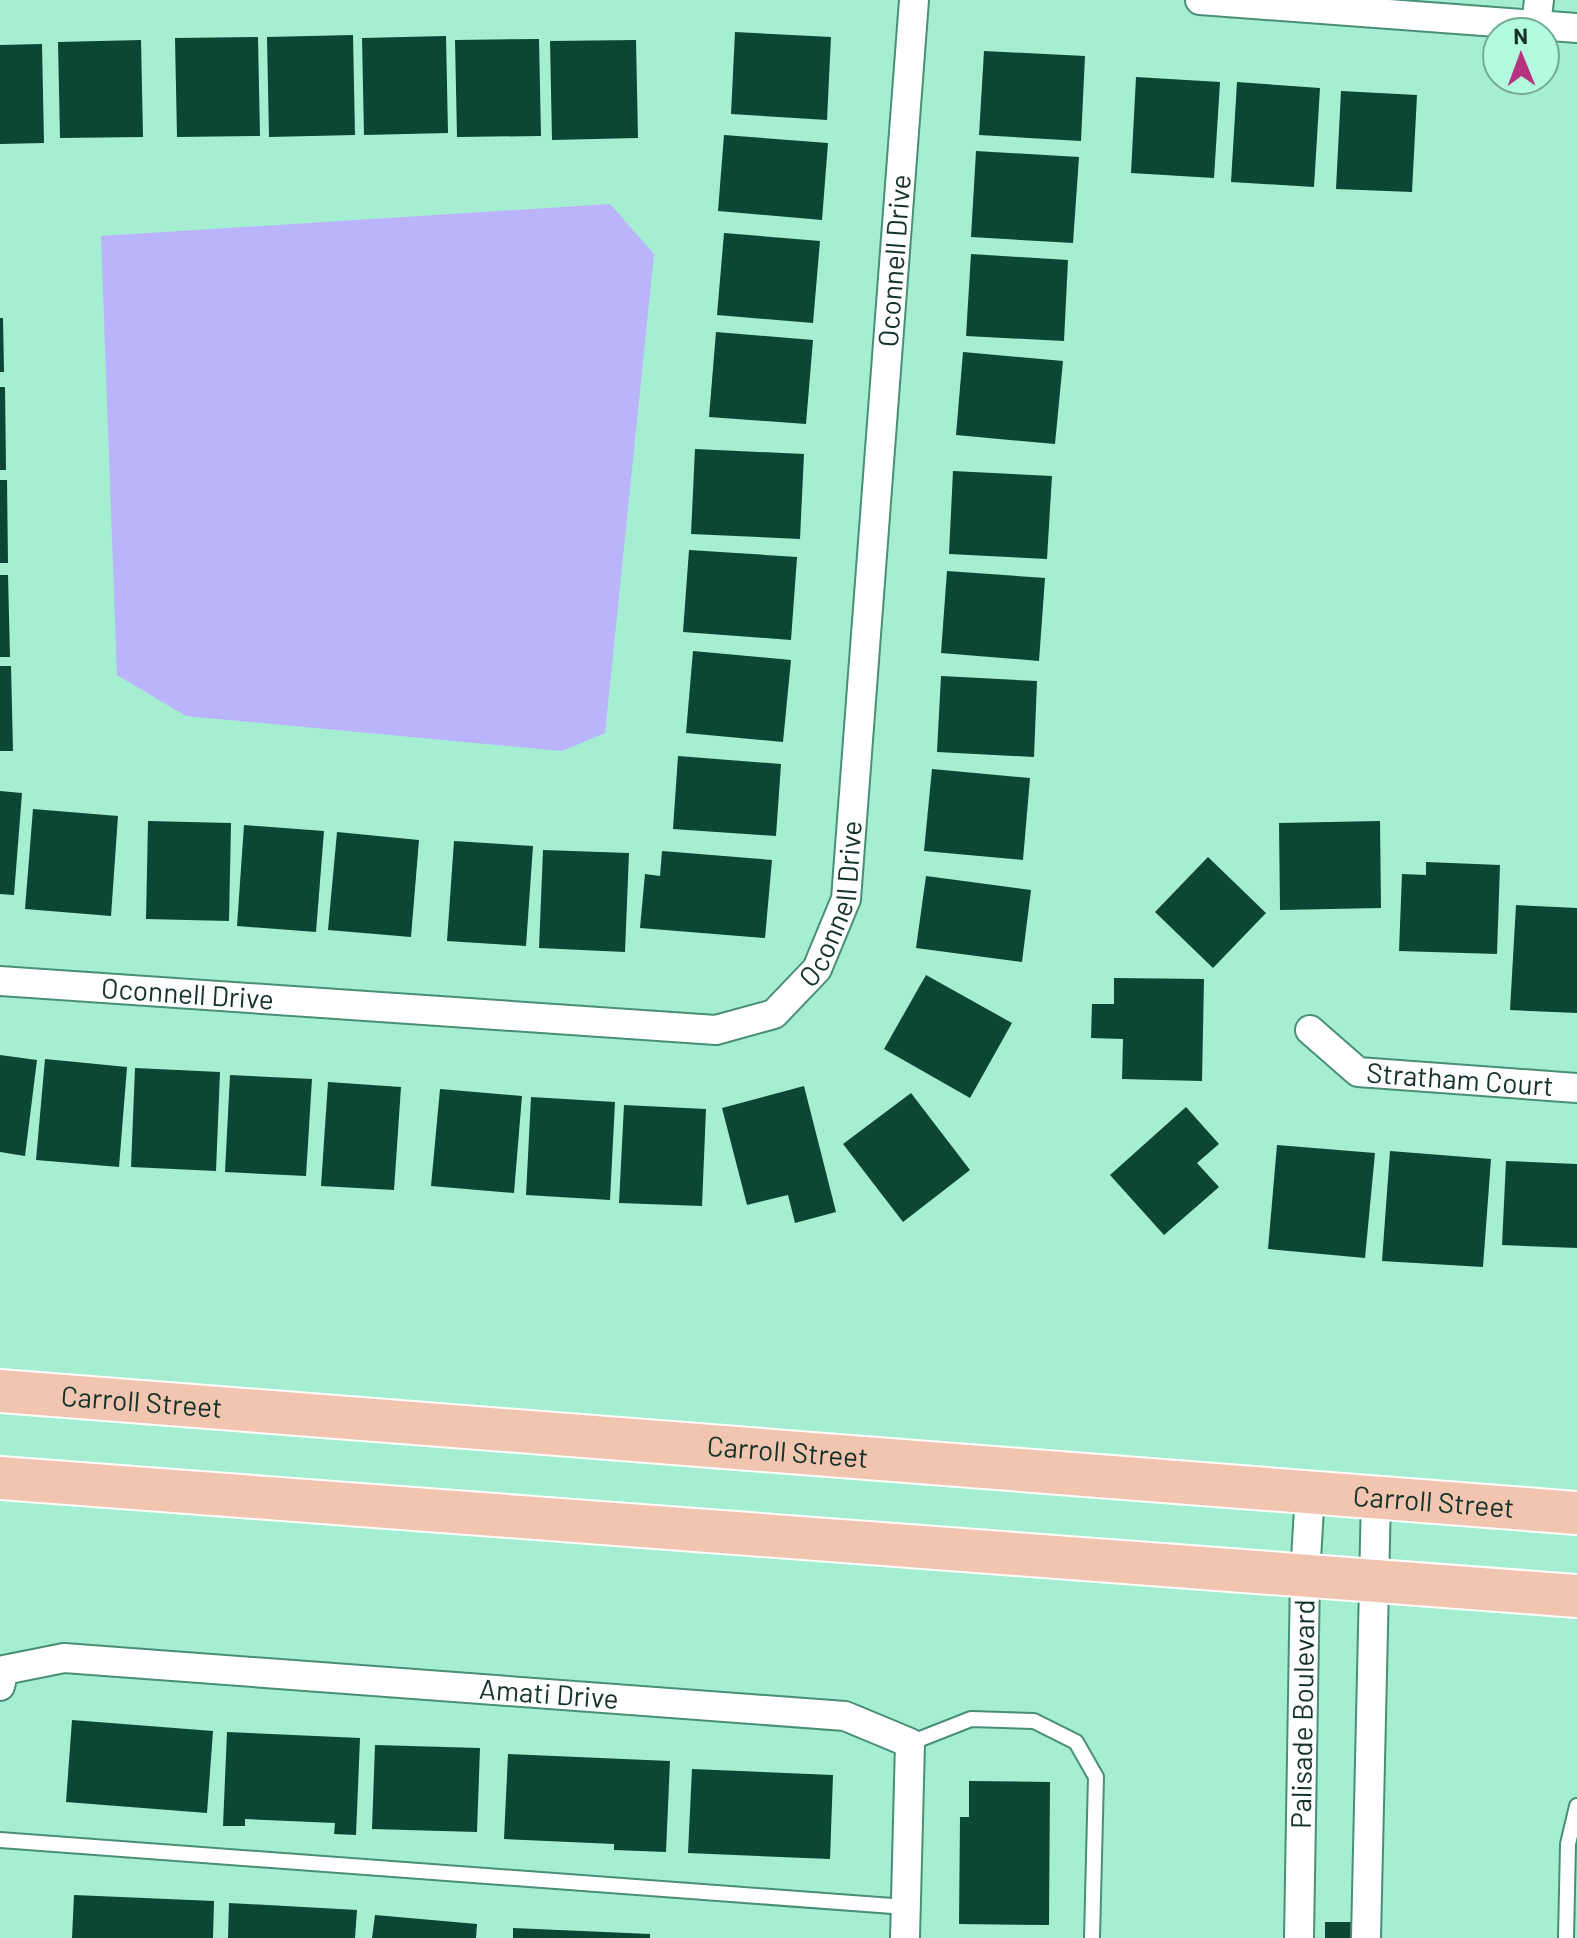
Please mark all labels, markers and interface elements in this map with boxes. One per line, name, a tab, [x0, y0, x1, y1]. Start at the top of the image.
north arrow	[1481, 16, 1561, 96]
text: N	[1513, 22, 1528, 48]
street label: Oconnell Drive	[870, 173, 917, 348]
street label: Oconnell Drive	[791, 819, 868, 993]
street label: Oconnell Drive	[100, 970, 275, 1016]
street label: Stratham Court	[1365, 1055, 1555, 1102]
street label: Carroll Street	[60, 1378, 224, 1424]
street label: Carroll Street	[706, 1428, 870, 1474]
street label: Carroll Street	[1352, 1478, 1516, 1524]
street label: Palisade Boulevard	[1283, 1599, 1321, 1829]
street label: Amati Drive	[478, 1671, 620, 1715]

